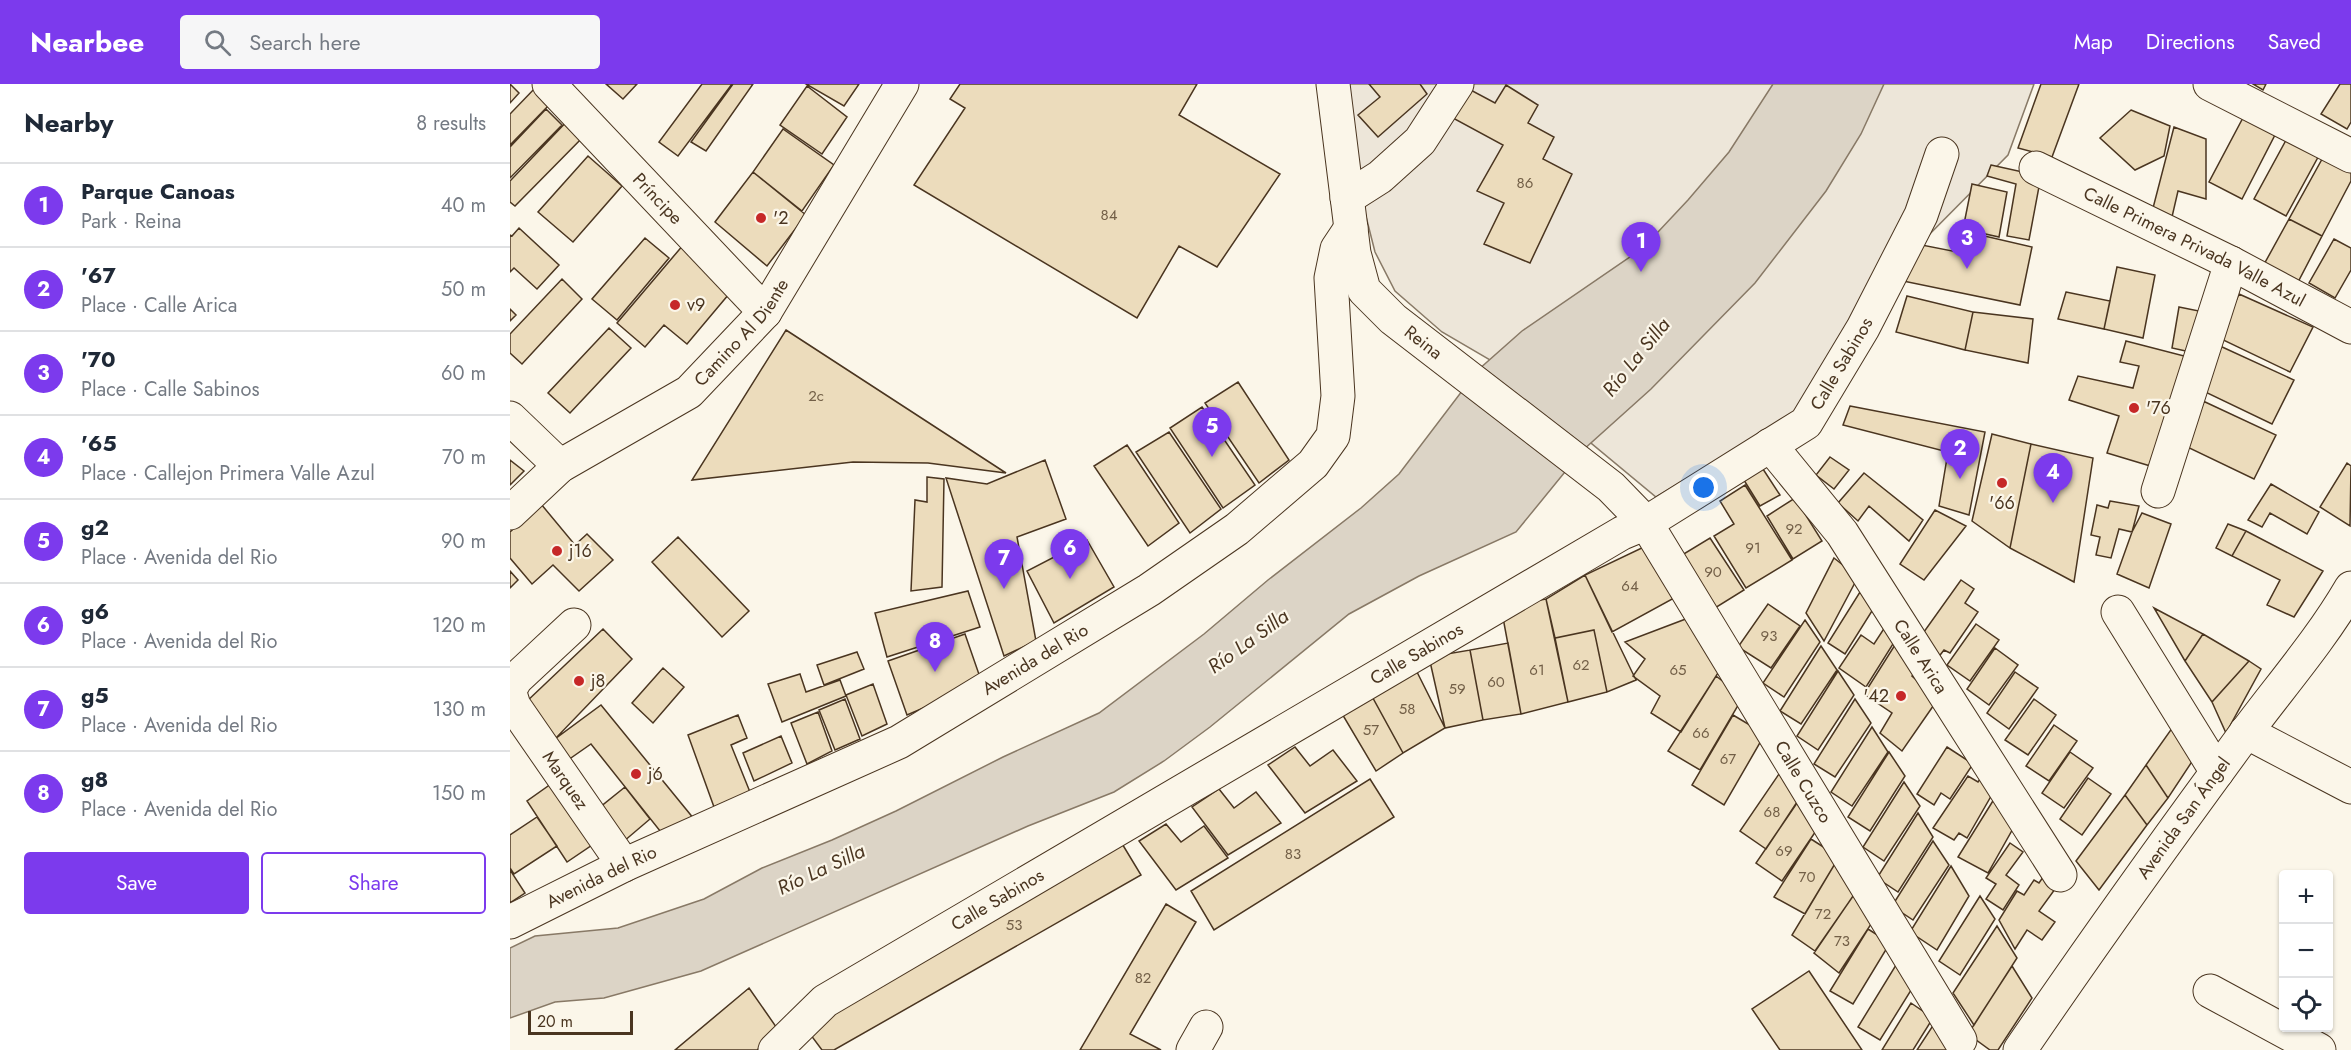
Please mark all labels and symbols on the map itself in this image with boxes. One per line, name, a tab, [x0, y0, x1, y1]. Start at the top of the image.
street label: Príncipe	[627, 167, 689, 230]
house number: 86	[1517, 172, 1533, 194]
street label: Calle Primera Privada Valle Azul	[2079, 180, 2310, 313]
house number: 84	[1101, 204, 1118, 226]
place label: '2	[773, 205, 788, 231]
marker: '2	[754, 211, 768, 225]
pin: 3	[1948, 220, 1986, 269]
pin: 1	[1622, 222, 1660, 272]
street label: Camino Al Diente	[688, 274, 795, 392]
place label: v9	[687, 292, 705, 318]
marker: v9	[668, 298, 682, 312]
water label: Río La Silla	[1596, 312, 1677, 403]
street label: Calle Sabinos	[1804, 313, 1879, 415]
street label: Reina	[1399, 319, 1448, 366]
house number: 2c	[808, 385, 824, 407]
place label: '76	[2146, 395, 2171, 421]
marker: '76	[2127, 401, 2141, 415]
pin: 5	[1192, 408, 1232, 457]
pin: 2	[1940, 430, 1980, 479]
pin: 4	[2034, 454, 2072, 503]
your location	[1689, 473, 1718, 502]
marker: '66	[1995, 476, 2009, 490]
place label: '66	[1989, 490, 2015, 516]
house number: 92	[1785, 518, 1803, 540]
pin: 6	[1050, 530, 1090, 579]
house number: 91	[1745, 537, 1761, 559]
place label: j16	[567, 538, 592, 564]
pin: 7	[984, 540, 1024, 589]
marker: j16	[550, 544, 564, 558]
house number: 90	[1704, 561, 1722, 583]
house number: 64	[1621, 575, 1639, 597]
water label: Río La Silla	[1202, 602, 1295, 681]
street label: Calle Arica	[1887, 614, 1954, 699]
street label: Calle Sabinos	[1365, 616, 1468, 691]
street label: Avenida del Rio	[977, 617, 1093, 702]
pin: 8	[916, 622, 954, 672]
house number: 93	[1761, 625, 1777, 647]
house number: 62	[1572, 654, 1590, 676]
house number: 61	[1529, 659, 1545, 681]
house number: 65	[1669, 659, 1687, 681]
place label: j8	[589, 668, 605, 694]
house number: 60	[1487, 671, 1505, 693]
marker: j8	[572, 674, 586, 688]
house number: 59	[1448, 678, 1466, 700]
place label: '42	[1863, 683, 1889, 709]
marker: '42	[1894, 689, 1908, 703]
house number: 58	[1399, 698, 1415, 720]
house number: 57	[1363, 719, 1379, 741]
house number: 66	[1692, 722, 1710, 744]
street label: Calle Cuzco	[1768, 736, 1838, 828]
street label: Marquez	[536, 746, 595, 816]
house number: 67	[1720, 748, 1736, 770]
street label: Avenida San Ángel	[2131, 752, 2237, 884]
place label: j6	[646, 761, 663, 787]
marker: j6	[629, 767, 643, 781]
house number: 68	[1764, 801, 1780, 823]
water label: Río La Silla	[772, 836, 870, 902]
street label: Avenida del Rio	[542, 839, 661, 915]
house number: 69	[1775, 840, 1793, 862]
house number: 83	[1285, 843, 1301, 865]
street label: Calle Sabinos	[946, 862, 1049, 937]
house number: 70	[1799, 866, 1815, 888]
house number: 72	[1815, 903, 1831, 925]
house number: 53	[1006, 914, 1022, 936]
house number: 73	[1834, 930, 1850, 952]
house number: 82	[1135, 967, 1151, 989]
scale bar	[528, 1008, 633, 1036]

